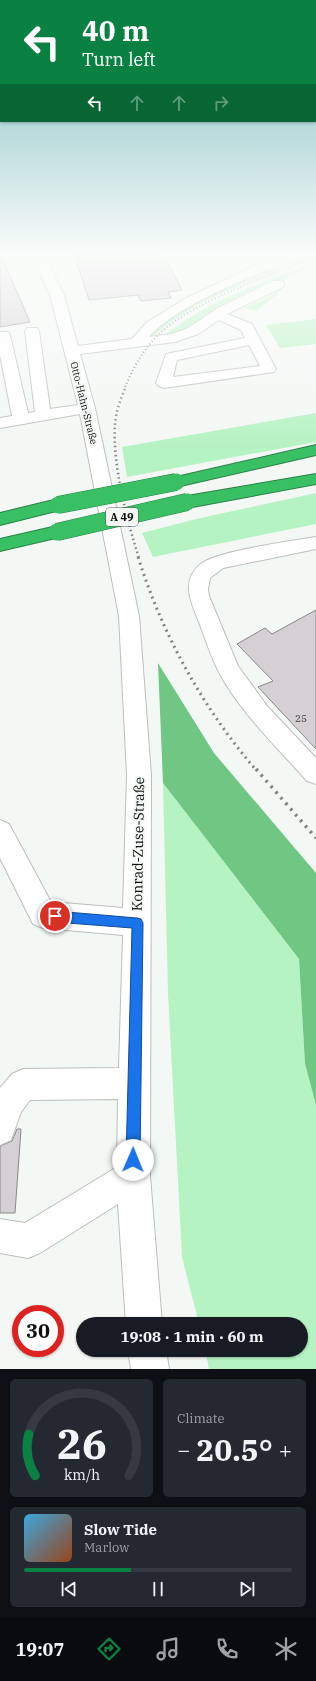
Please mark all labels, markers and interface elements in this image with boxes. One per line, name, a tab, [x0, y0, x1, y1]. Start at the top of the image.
text: 40 m	[82, 12, 149, 49]
icon: left	[16, 16, 68, 68]
text: Turn left	[82, 48, 156, 71]
icon: left	[84, 92, 106, 114]
icon: ahead	[126, 92, 148, 114]
icon: ahead	[168, 92, 190, 114]
icon: right	[210, 92, 232, 114]
street label: Otto-Hahn-Straße	[67, 360, 101, 446]
road number: A 49	[106, 508, 138, 526]
house number: 25	[295, 712, 307, 725]
street label: Konrad-Zuse-Straße	[128, 777, 148, 911]
pin	[38, 899, 72, 933]
icon: arrive	[44, 905, 66, 927]
position arrow	[112, 1139, 154, 1181]
speed limit sign: 30	[12, 1305, 64, 1357]
text: 19:08 · 1 min · 60 m	[120, 1327, 264, 1346]
text: Climate	[177, 1410, 224, 1427]
text: 26	[57, 1416, 106, 1470]
text: 20.5°	[196, 1430, 273, 1469]
text: −	[177, 1435, 190, 1464]
text: +	[279, 1435, 292, 1464]
text: km/h	[63, 1465, 100, 1484]
text: Slow Tide	[84, 1520, 157, 1539]
text: Marlow	[84, 1539, 129, 1556]
icon: previous	[58, 1578, 80, 1600]
icon: pause	[147, 1578, 169, 1600]
icon: next	[236, 1578, 258, 1600]
icon: directions	[95, 1635, 123, 1663]
icon: music	[154, 1635, 182, 1663]
icon: phone	[213, 1635, 241, 1663]
icon: climate	[272, 1635, 300, 1663]
text: 19:07	[16, 1638, 64, 1661]

